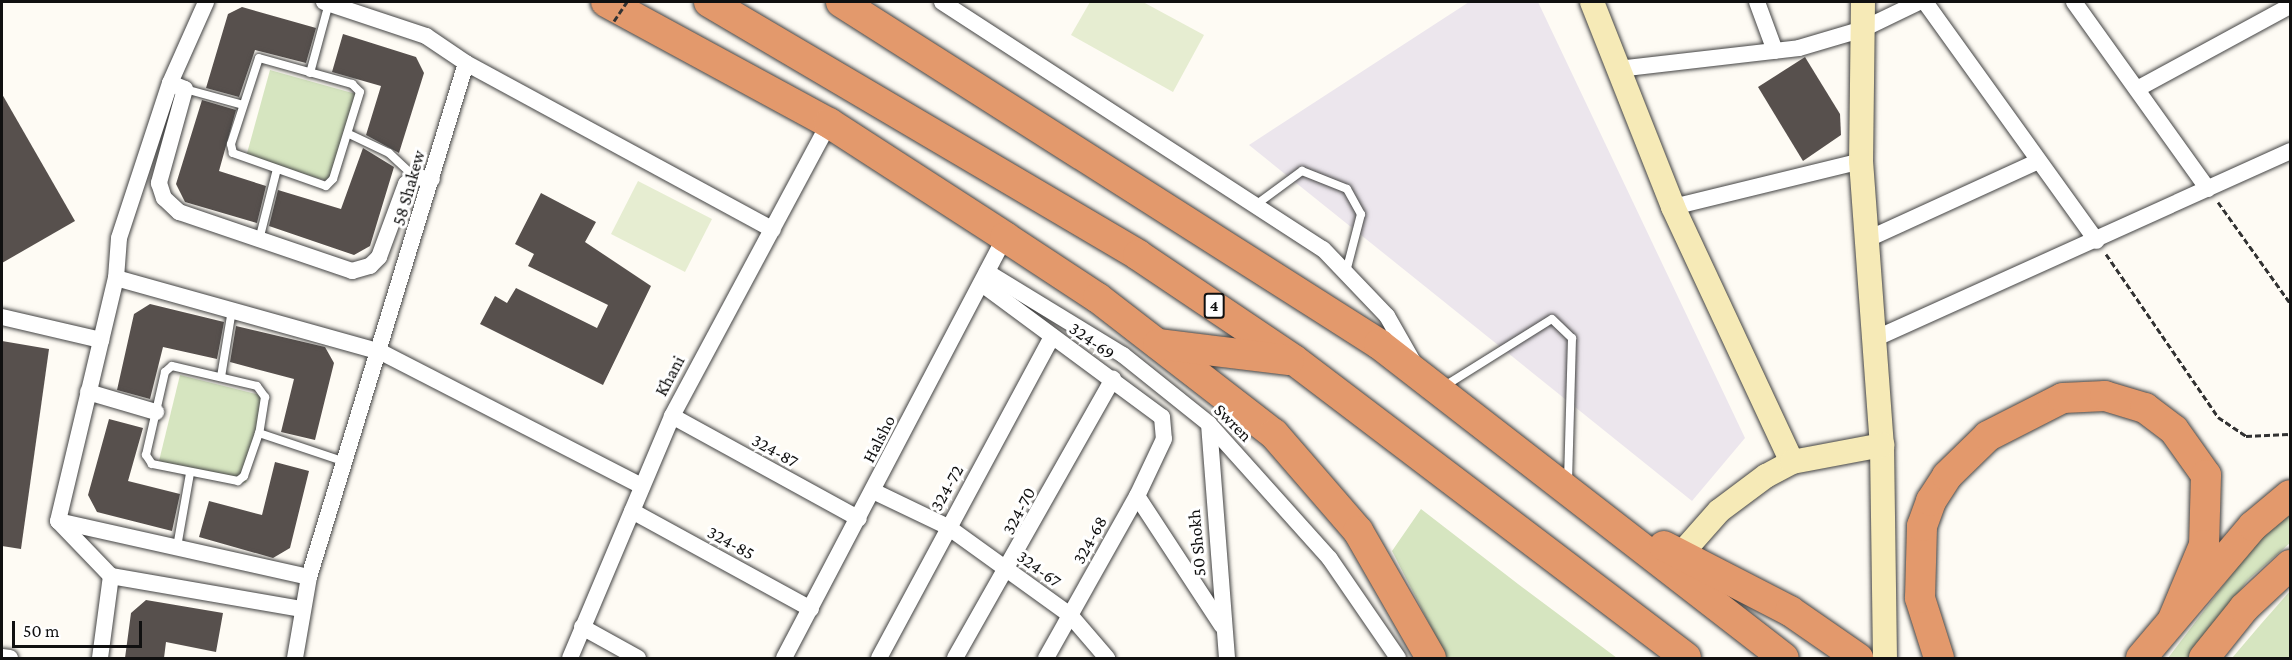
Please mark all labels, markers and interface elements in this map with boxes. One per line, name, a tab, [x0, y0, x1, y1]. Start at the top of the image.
street label: 58 Shakew	[388, 148, 430, 228]
road number: 4	[1204, 293, 1224, 319]
street label: 324-69	[1065, 318, 1119, 364]
street label: Khani	[650, 352, 690, 400]
street label: Swren	[1209, 399, 1257, 447]
street label: Halsho	[858, 412, 900, 466]
street label: 324-87	[748, 429, 802, 473]
street label: 324-72	[926, 461, 968, 515]
street label: 324-70	[998, 484, 1040, 538]
street label: 50 Shokh	[1183, 509, 1211, 577]
street label: 324-68	[1068, 512, 1112, 568]
street label: 324-85	[704, 521, 758, 565]
street label: 324-67	[1013, 546, 1065, 592]
scale bar	[15, 609, 146, 647]
text: 50 m	[23, 621, 60, 641]

